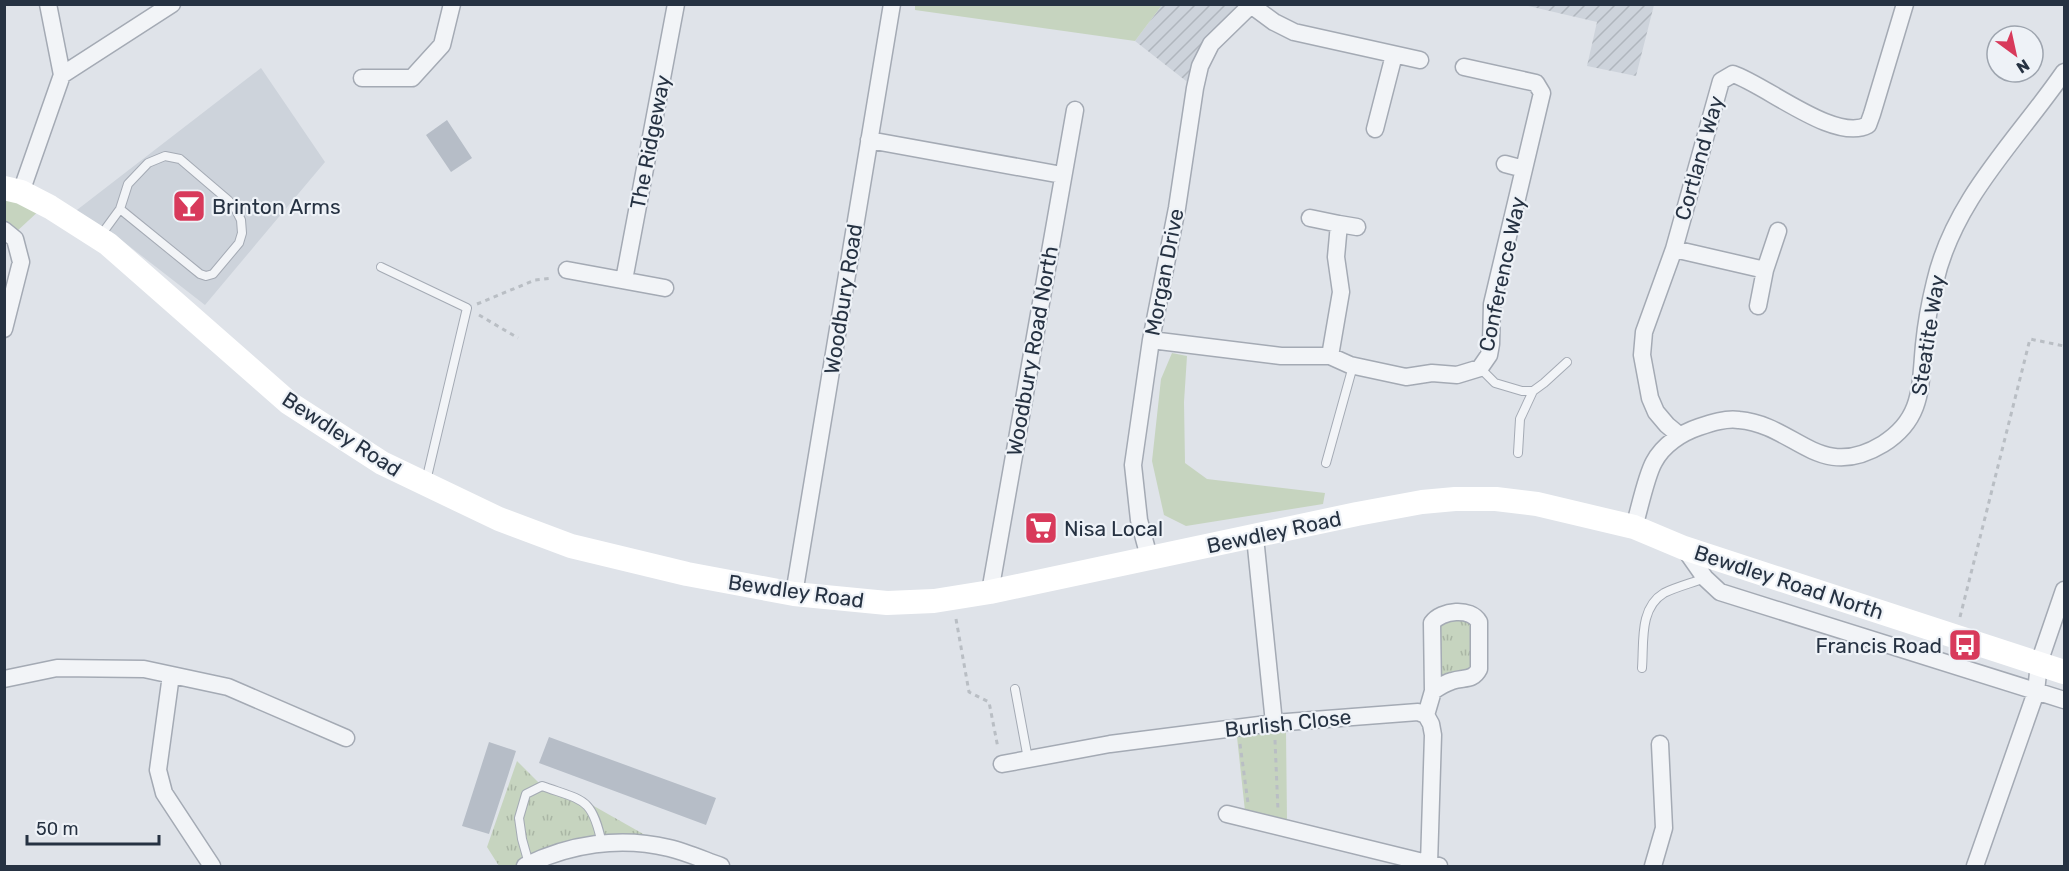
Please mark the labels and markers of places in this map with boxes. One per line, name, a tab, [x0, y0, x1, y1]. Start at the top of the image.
bar icon: Brinton Arms	[171, 188, 207, 224]
place label: Brinton Arms	[212, 194, 341, 219]
supermarket icon: Nisa Local	[1023, 510, 1059, 546]
place label: Nisa Local	[1064, 516, 1163, 541]
bus stop icon: Francis Road	[1947, 627, 1983, 663]
place label: Francis Road	[1816, 633, 1942, 658]

